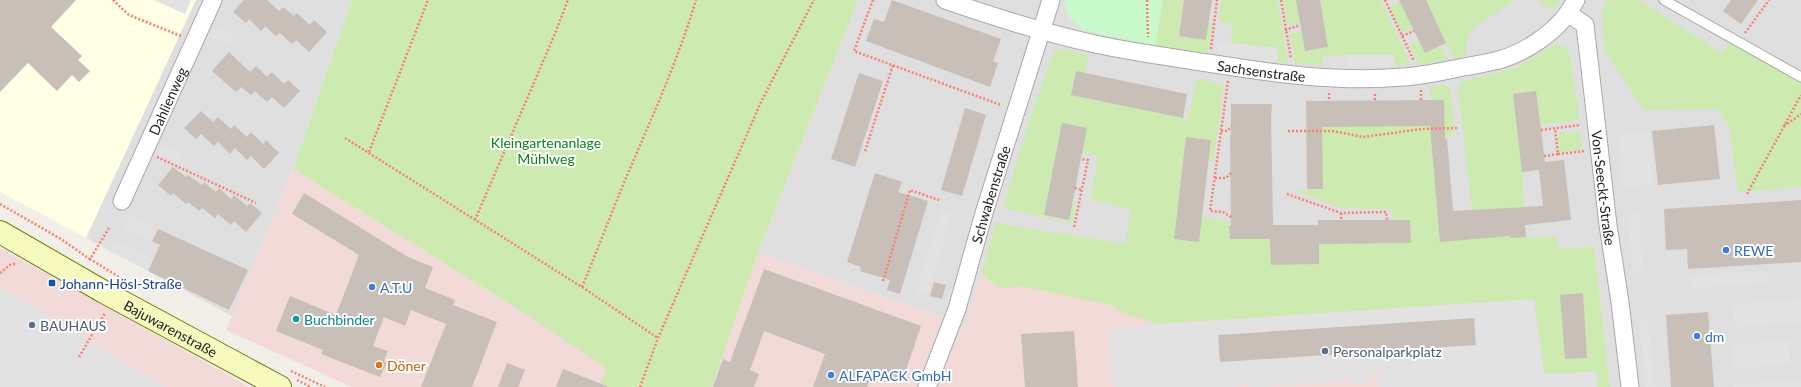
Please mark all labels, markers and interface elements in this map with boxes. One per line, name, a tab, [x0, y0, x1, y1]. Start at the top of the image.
street label: Sachsenstraße	[1216, 56, 1306, 85]
street label: Dahlienweg	[145, 64, 190, 137]
street label: Von-Seeckt-Straße	[1589, 129, 1620, 246]
park label: Kleingartenanlage Mühlweg	[491, 134, 601, 167]
street label: Schwabenstraße	[967, 143, 1013, 245]
place label: REWE	[1734, 242, 1773, 259]
marker: REWE	[1721, 245, 1731, 255]
place label: Johann-Hösl-Straße	[60, 275, 182, 292]
marker: Johann-Hösl-Straße	[47, 278, 57, 288]
place label: A.T.U	[380, 279, 412, 296]
marker: A.T.U	[367, 282, 377, 292]
street label: Bajuwarenstraße	[121, 296, 220, 360]
place label: Buchbinder	[304, 311, 375, 328]
marker: Buchbinder	[291, 314, 301, 324]
place label: BAUHAUS	[40, 317, 106, 334]
marker: BAUHAUS	[27, 320, 37, 330]
place label: dm	[1705, 328, 1724, 345]
marker: dm	[1692, 331, 1702, 341]
place label: Personalparkplatz	[1333, 343, 1442, 360]
marker: Personalparkplatz	[1320, 346, 1330, 356]
place label: Döner	[387, 357, 426, 374]
marker: Döner	[374, 360, 384, 370]
place label: ALFAPACK GmbH	[839, 367, 951, 384]
marker: ALFAPACK GmbH	[826, 370, 836, 380]

